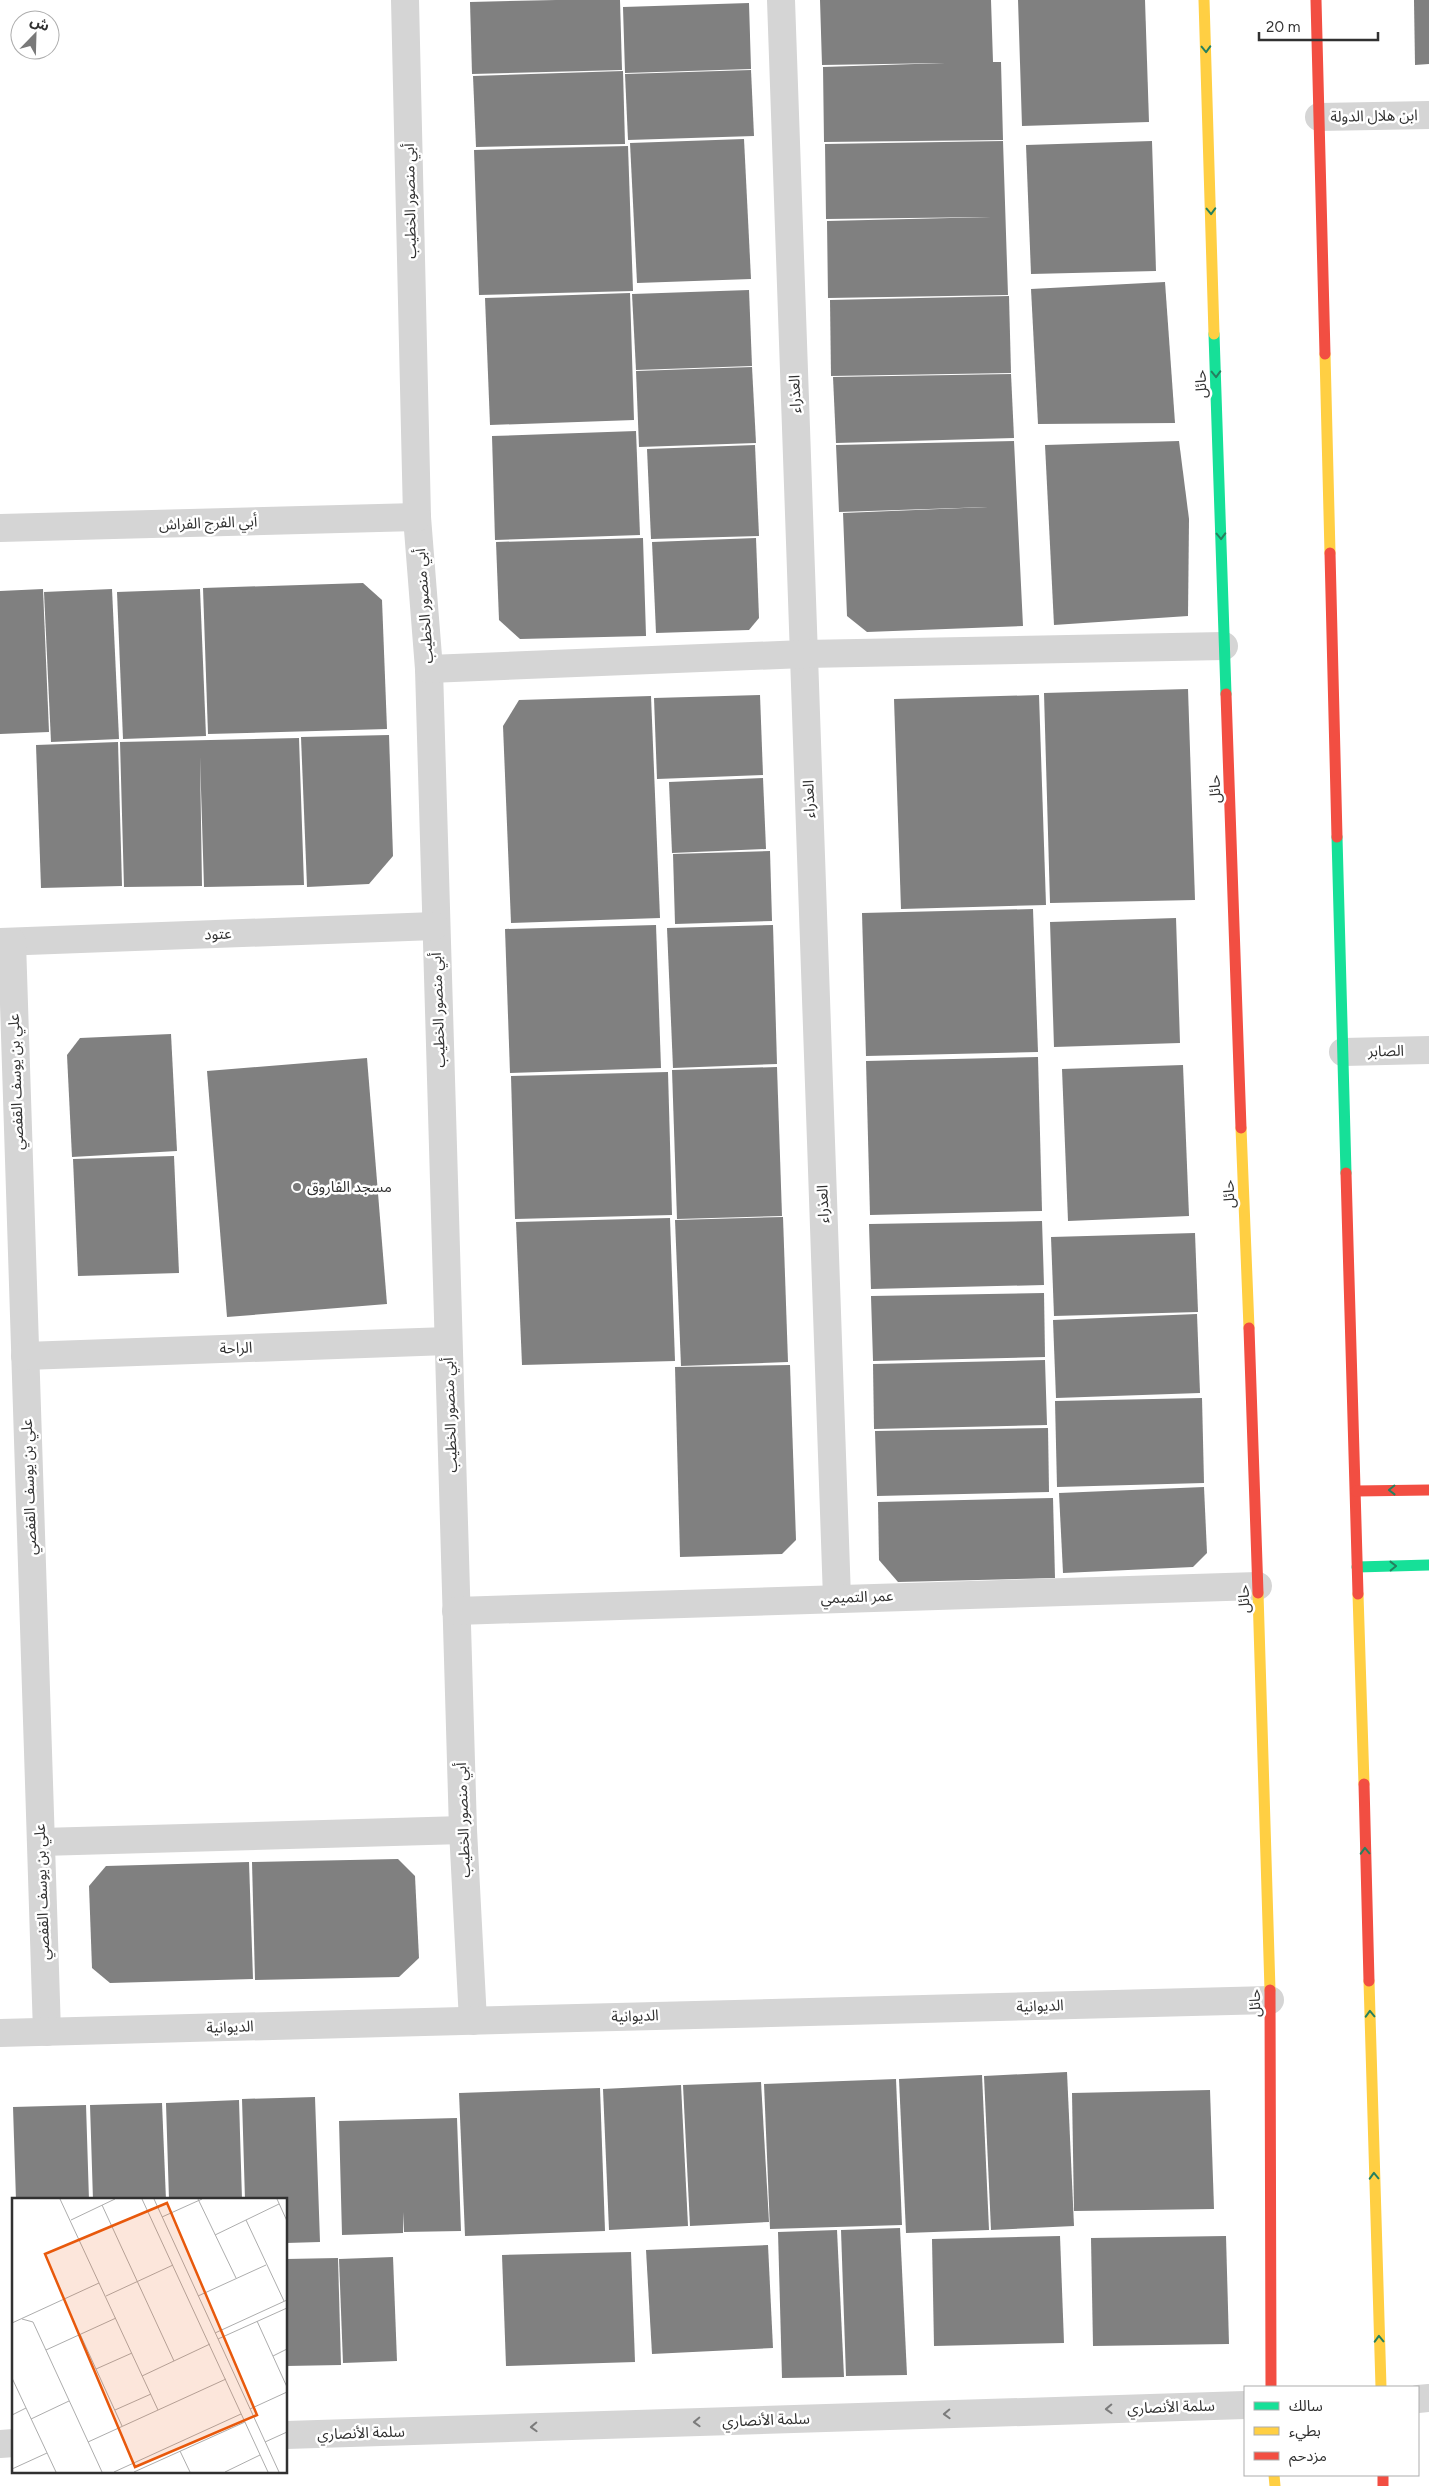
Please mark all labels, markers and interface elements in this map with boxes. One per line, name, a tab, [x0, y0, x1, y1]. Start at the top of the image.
north arrow	[10, 10, 60, 60]
scale bar	[1259, 10, 1378, 42]
text: ش	[28, 12, 52, 35]
text: 20 m	[1266, 18, 1300, 36]
one-way arrow	[1201, 45, 1211, 53]
street label: ابن هلال الدولة	[1330, 106, 1418, 126]
street label: أبي منصور الخطيب	[400, 143, 422, 259]
one-way arrow	[1206, 208, 1216, 215]
street label: حائل	[1192, 369, 1210, 398]
one-way arrow	[1211, 370, 1221, 378]
street label: العذراء	[785, 375, 805, 413]
street label: أبي الفرج الفراش	[158, 512, 258, 537]
one-way arrow	[1216, 532, 1226, 540]
street label: أبي منصور الخطيب	[411, 547, 439, 664]
street label: حائل	[1206, 774, 1224, 803]
street label: العذراء	[799, 780, 819, 818]
street label: عتود	[204, 925, 232, 943]
street label: أبي منصور الخطيب	[427, 952, 451, 1068]
street label: علي بن يوسف القفصي	[5, 1013, 30, 1151]
street label: الصابر	[1367, 1042, 1404, 1060]
place label: مسجد الفاروق	[307, 1178, 392, 1196]
street label: حائل	[1220, 1179, 1238, 1208]
marker: مسجد الفاروق	[291, 1181, 303, 1193]
street label: العذراء	[813, 1185, 833, 1223]
street label: الراحة	[219, 1338, 253, 1358]
street label: أبي منصور الخطيب	[439, 1357, 463, 1473]
street label: علي بن يوسف القفصي	[18, 1418, 43, 1556]
one-way arrow	[1388, 1485, 1396, 1496]
one-way arrow	[1390, 1561, 1397, 1571]
street label: حائل	[1235, 1584, 1253, 1613]
street label: عمر التميمي	[820, 1587, 894, 1610]
street label: أبي منصور الخطيب	[452, 1762, 476, 1878]
street label: علي بن يوسف القفصي	[31, 1823, 56, 1961]
one-way arrow	[1360, 1847, 1370, 1854]
street label: حائل	[1246, 1989, 1264, 2017]
street label: الديوانية	[1016, 1996, 1064, 2016]
street label: الديوانية	[611, 2006, 659, 2026]
one-way arrow	[1364, 2009, 1375, 2017]
street label: الديوانية	[206, 2017, 254, 2037]
one-way arrow	[1369, 2172, 1379, 2180]
inset map	[12, 2198, 288, 2474]
one-way arrow	[1374, 2334, 1385, 2342]
legend	[1244, 2386, 1419, 2476]
street label: سلمة الأنصاري	[1127, 2396, 1215, 2420]
text: سالك	[1289, 2397, 1323, 2415]
one-way arrow	[1105, 2404, 1113, 2415]
street label: سلمة الأنصاري	[722, 2409, 810, 2433]
one-way arrow	[942, 2409, 950, 2420]
one-way arrow	[693, 2417, 700, 2427]
street label: سلمة الأنصاري	[317, 2422, 405, 2446]
one-way arrow	[530, 2422, 538, 2433]
text: بطيء	[1289, 2422, 1321, 2442]
text: مزدحم	[1289, 2447, 1327, 2467]

